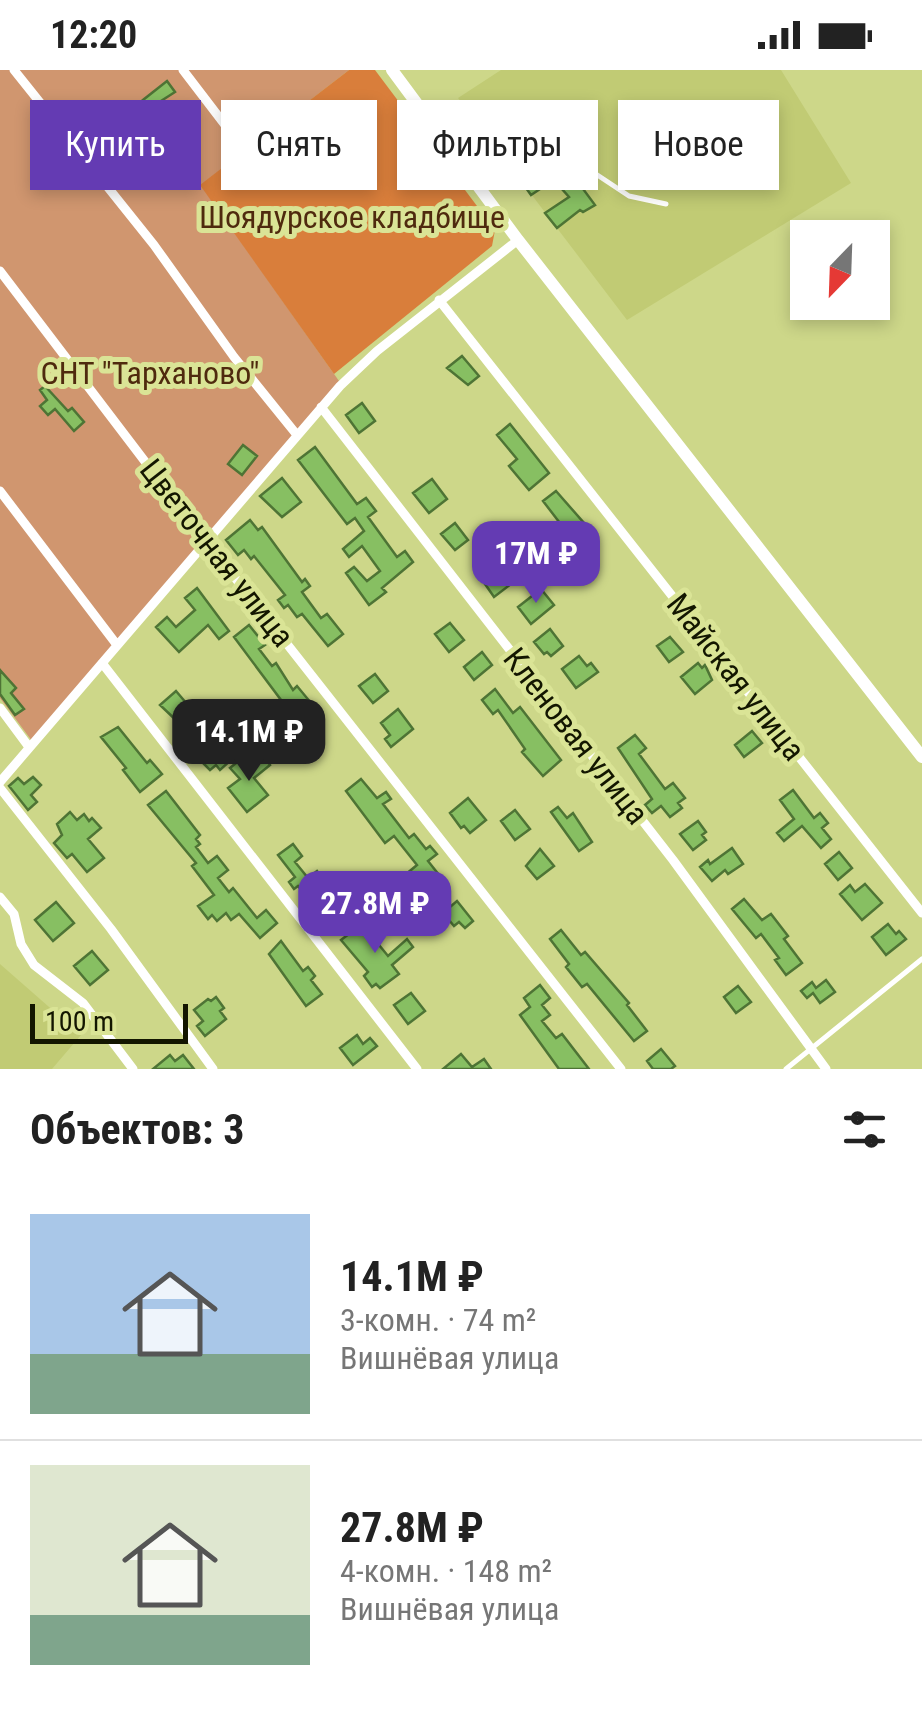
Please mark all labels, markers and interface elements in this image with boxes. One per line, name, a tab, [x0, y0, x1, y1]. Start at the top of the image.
text: 12:20	[50, 13, 137, 57]
chip: Купить	[30, 100, 201, 190]
chip: Снять	[221, 100, 377, 190]
chip: Фильтры	[397, 100, 598, 190]
chip: Новое	[618, 100, 779, 190]
park label: Шоядурское кладбище	[199, 198, 505, 236]
north arrow	[790, 220, 890, 320]
map controls	[790, 220, 890, 320]
park label: СНТ "Тарханово"	[41, 354, 259, 392]
street label: Цветочная улица	[132, 452, 302, 654]
pin: 17M ₽	[466, 521, 606, 606]
text: 17M ₽	[494, 534, 578, 572]
street label: Майская улица	[659, 586, 813, 768]
street label: Кленовая улица	[495, 640, 657, 832]
pin: 14.1M ₽	[157, 699, 341, 784]
text: 14.1M ₽	[194, 712, 304, 750]
pin: 27.8M ₽	[283, 871, 467, 956]
text: 27.8M ₽	[320, 884, 430, 922]
scale bar	[30, 999, 188, 1044]
text: 100 m	[45, 1005, 114, 1038]
icon: filters	[837, 1102, 892, 1157]
text: Объектов: 3	[30, 1105, 244, 1154]
text: 14.1M ₽	[340, 1252, 484, 1301]
icon: home	[110, 1254, 230, 1374]
text: 3-комн. · 74 m²	[340, 1301, 536, 1339]
text: Вишнёвая улица	[340, 1339, 559, 1377]
text: 27.8M ₽	[340, 1503, 484, 1552]
icon: home	[110, 1505, 230, 1625]
text: 4-комн. · 148 m²	[340, 1552, 552, 1590]
text: Вишнёвая улица	[340, 1590, 559, 1628]

